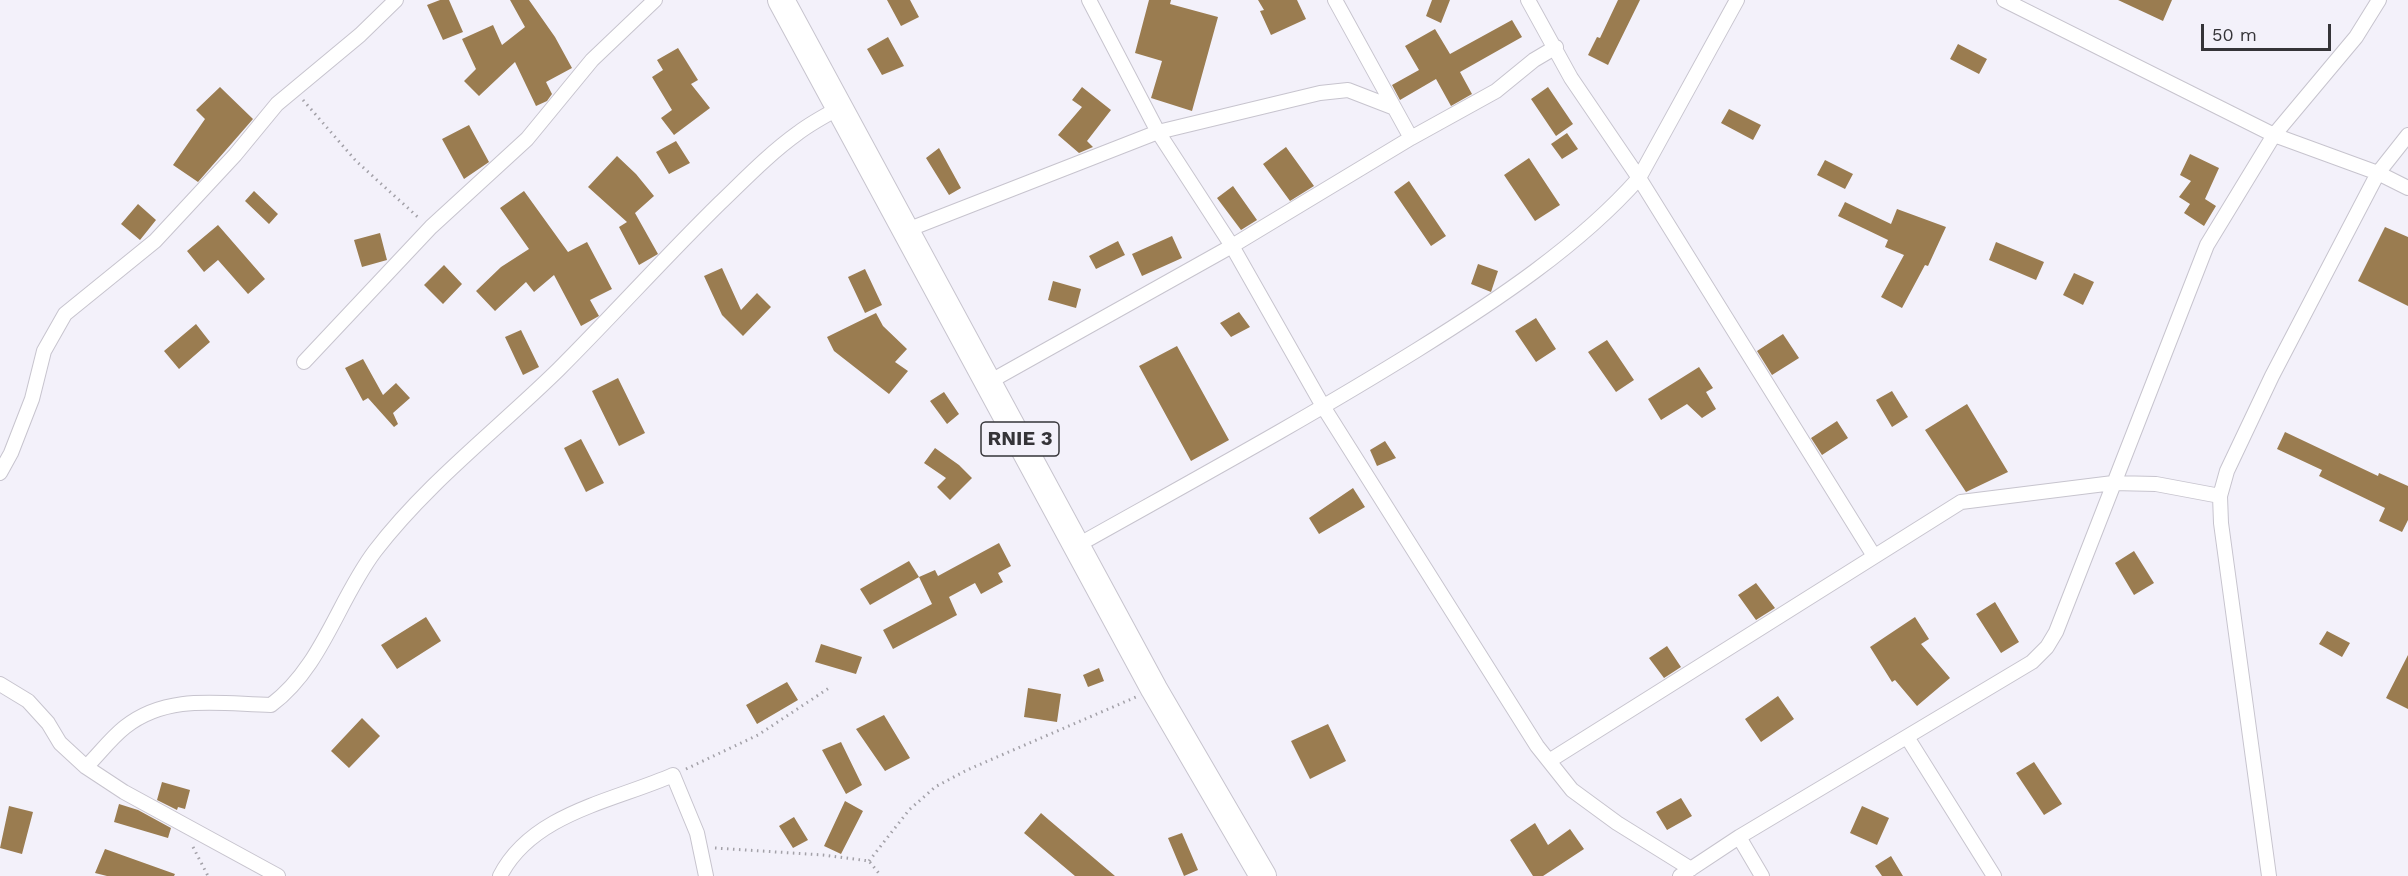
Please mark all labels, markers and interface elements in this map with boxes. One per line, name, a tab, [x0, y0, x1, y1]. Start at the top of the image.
scale bar	[2204, 12, 2334, 50]
text: 50 m	[2212, 24, 2257, 45]
road number: RNIE 3	[981, 422, 1059, 456]

